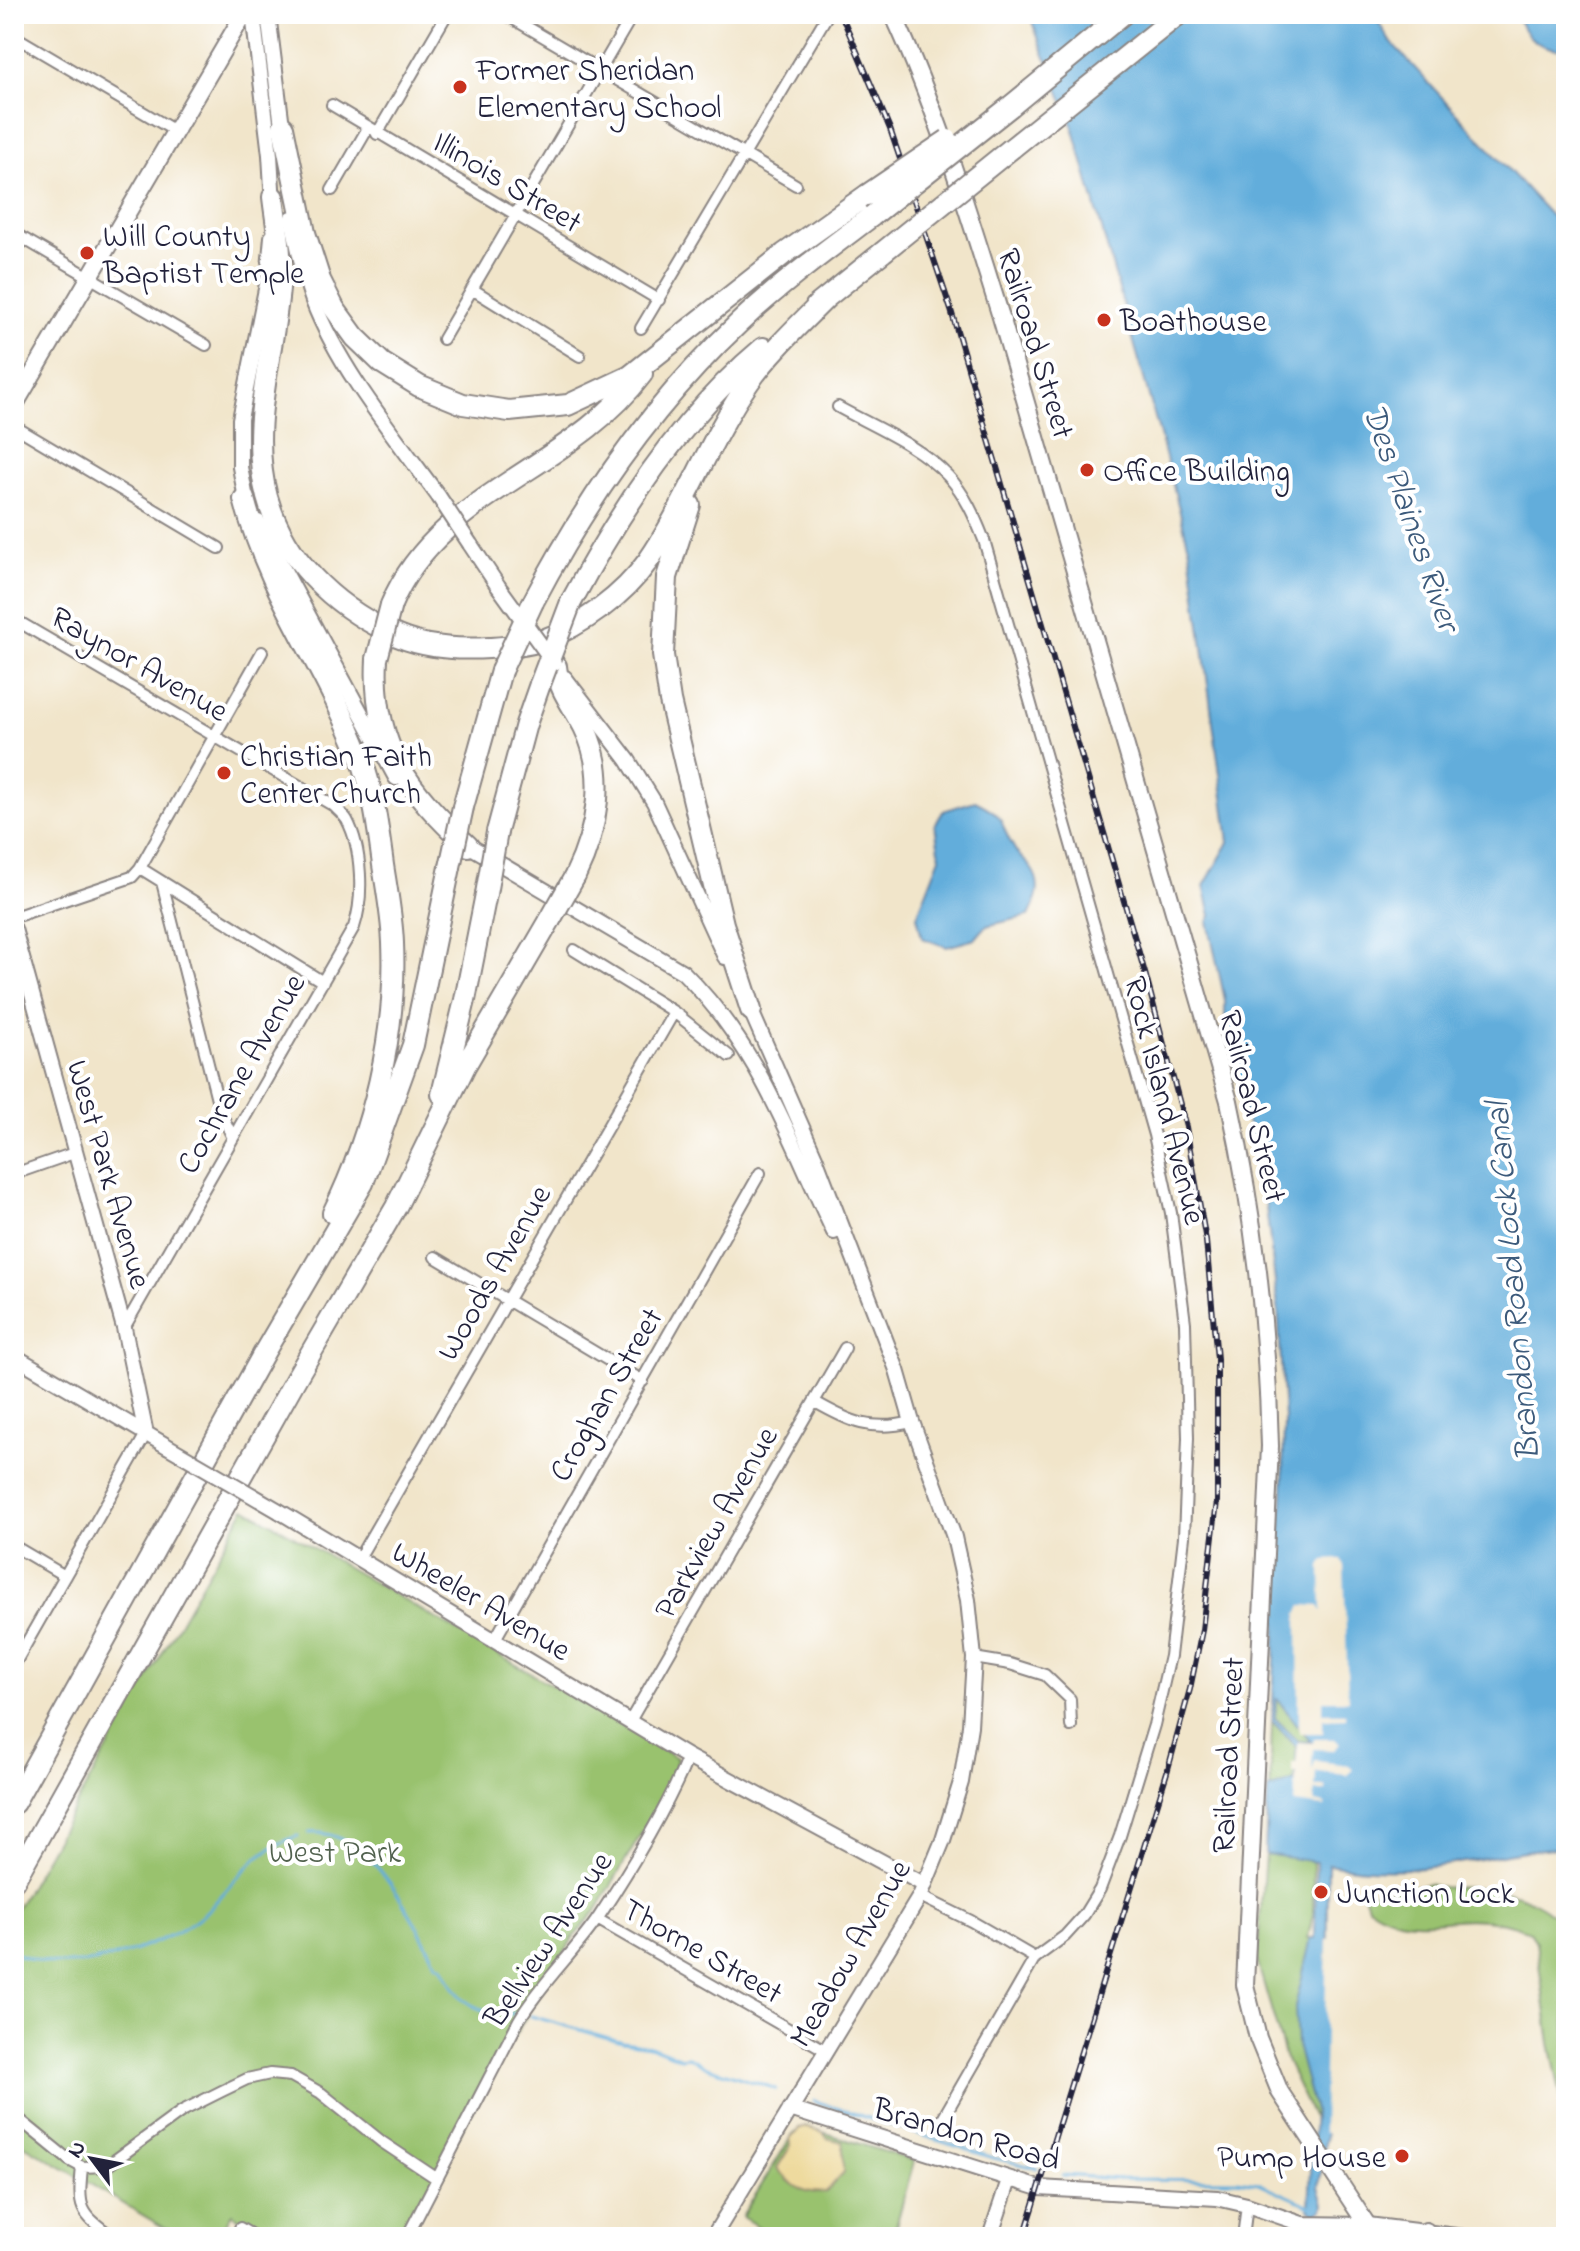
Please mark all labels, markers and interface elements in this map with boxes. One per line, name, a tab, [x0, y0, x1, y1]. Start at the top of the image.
place label: Former Sheridan Elementary School	[475, 49, 721, 133]
marker: Former Sheridan Elementary School	[451, 78, 469, 96]
street label: Illinois Street	[422, 121, 590, 247]
place label: Will County Baptist Temple	[102, 215, 305, 299]
street label: Railroad Street	[982, 243, 1085, 445]
marker: Will County Baptist Temple	[78, 244, 96, 262]
place label: Boathouse	[1119, 300, 1268, 347]
marker: Boathouse	[1095, 311, 1113, 329]
water label: Des Plaines River	[1347, 398, 1473, 642]
place label: Office Building	[1103, 450, 1290, 497]
marker: Office Building	[1078, 461, 1096, 479]
street label: Raynor Avenue	[40, 596, 237, 736]
place label: Christian Faith Center Church	[240, 735, 432, 819]
marker: Christian Faith Center Church	[215, 764, 233, 782]
street label: Cochrane Avenue	[167, 965, 320, 1184]
street label: Rock Island Avenue	[1109, 972, 1216, 1231]
street label: Railroad Street	[1204, 1006, 1297, 1208]
street label: West Park Avenue	[52, 1055, 162, 1295]
water label: Brandon Road Lock Canal	[1474, 1096, 1556, 1463]
street label: Woods Avenue	[427, 1177, 566, 1370]
street label: Croghan Street	[539, 1300, 677, 1492]
street label: Parkview Avenue	[644, 1418, 792, 1629]
street label: Wheeler Avenue	[382, 1531, 579, 1675]
street label: Railroad Street	[1202, 1656, 1259, 1855]
park label: West Park	[269, 1831, 402, 1878]
street label: Bellview Avenue	[473, 1843, 627, 2039]
street label: Meadow Avenue	[779, 1851, 925, 2058]
place label: Junction Lock	[1337, 1872, 1515, 1919]
marker: Junction Lock	[1312, 1883, 1330, 1901]
street label: Thorne Street	[612, 1888, 791, 2018]
street label: Brandon Road	[866, 2087, 1065, 2185]
north arrow	[52, 2119, 132, 2199]
text: N	[60, 2135, 95, 2165]
place label: Pump House	[1217, 2136, 1387, 2183]
marker: Pump House	[1393, 2147, 1411, 2165]

